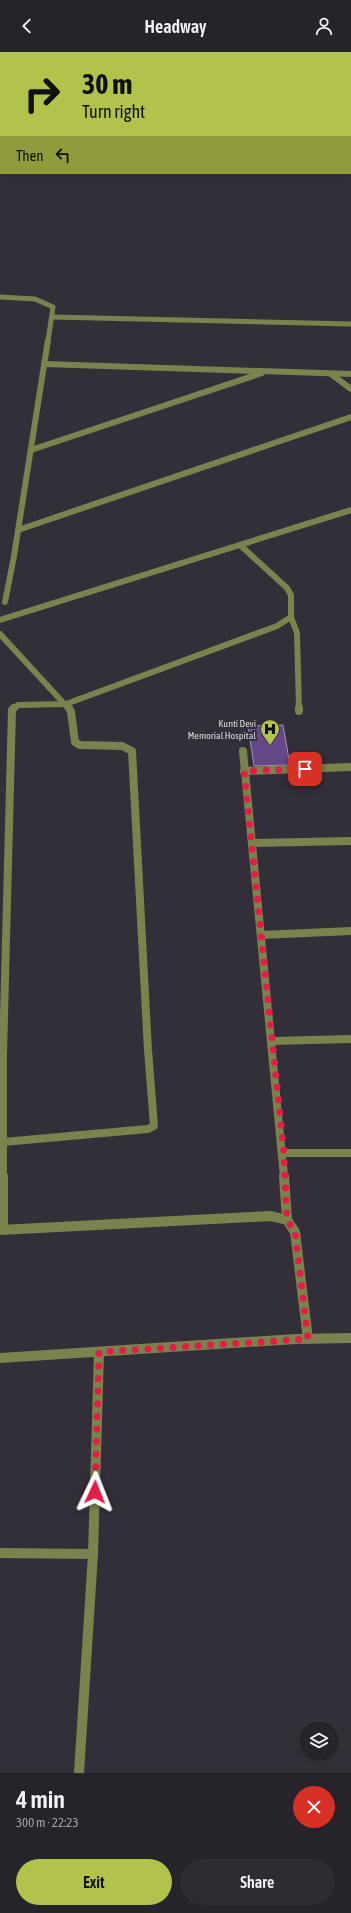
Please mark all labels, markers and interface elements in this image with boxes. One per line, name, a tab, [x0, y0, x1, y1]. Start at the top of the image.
icon: back	[16, 15, 38, 37]
icon: person	[313, 15, 335, 37]
text: Headway	[145, 16, 206, 37]
icon: right	[16, 68, 68, 120]
text: 30 m	[82, 68, 132, 100]
text: Turn right	[82, 101, 145, 122]
icon: left	[52, 144, 74, 166]
text: Then	[16, 147, 44, 164]
place label: Kunti Devi Memorial Hospital	[188, 718, 256, 741]
hospital icon: Kunti Devi Memorial Hospital	[259, 718, 281, 746]
pin	[288, 752, 322, 786]
icon: arrive	[294, 758, 316, 780]
position arrow	[74, 1471, 116, 1513]
map controls	[299, 1721, 339, 1761]
button: layers	[299, 1721, 339, 1761]
text: 4 min	[16, 1786, 65, 1813]
button: close	[293, 1786, 335, 1828]
text: 300 m · 22:23	[16, 1815, 79, 1830]
button: Exit	[16, 1859, 172, 1905]
button: Share	[180, 1859, 335, 1905]

